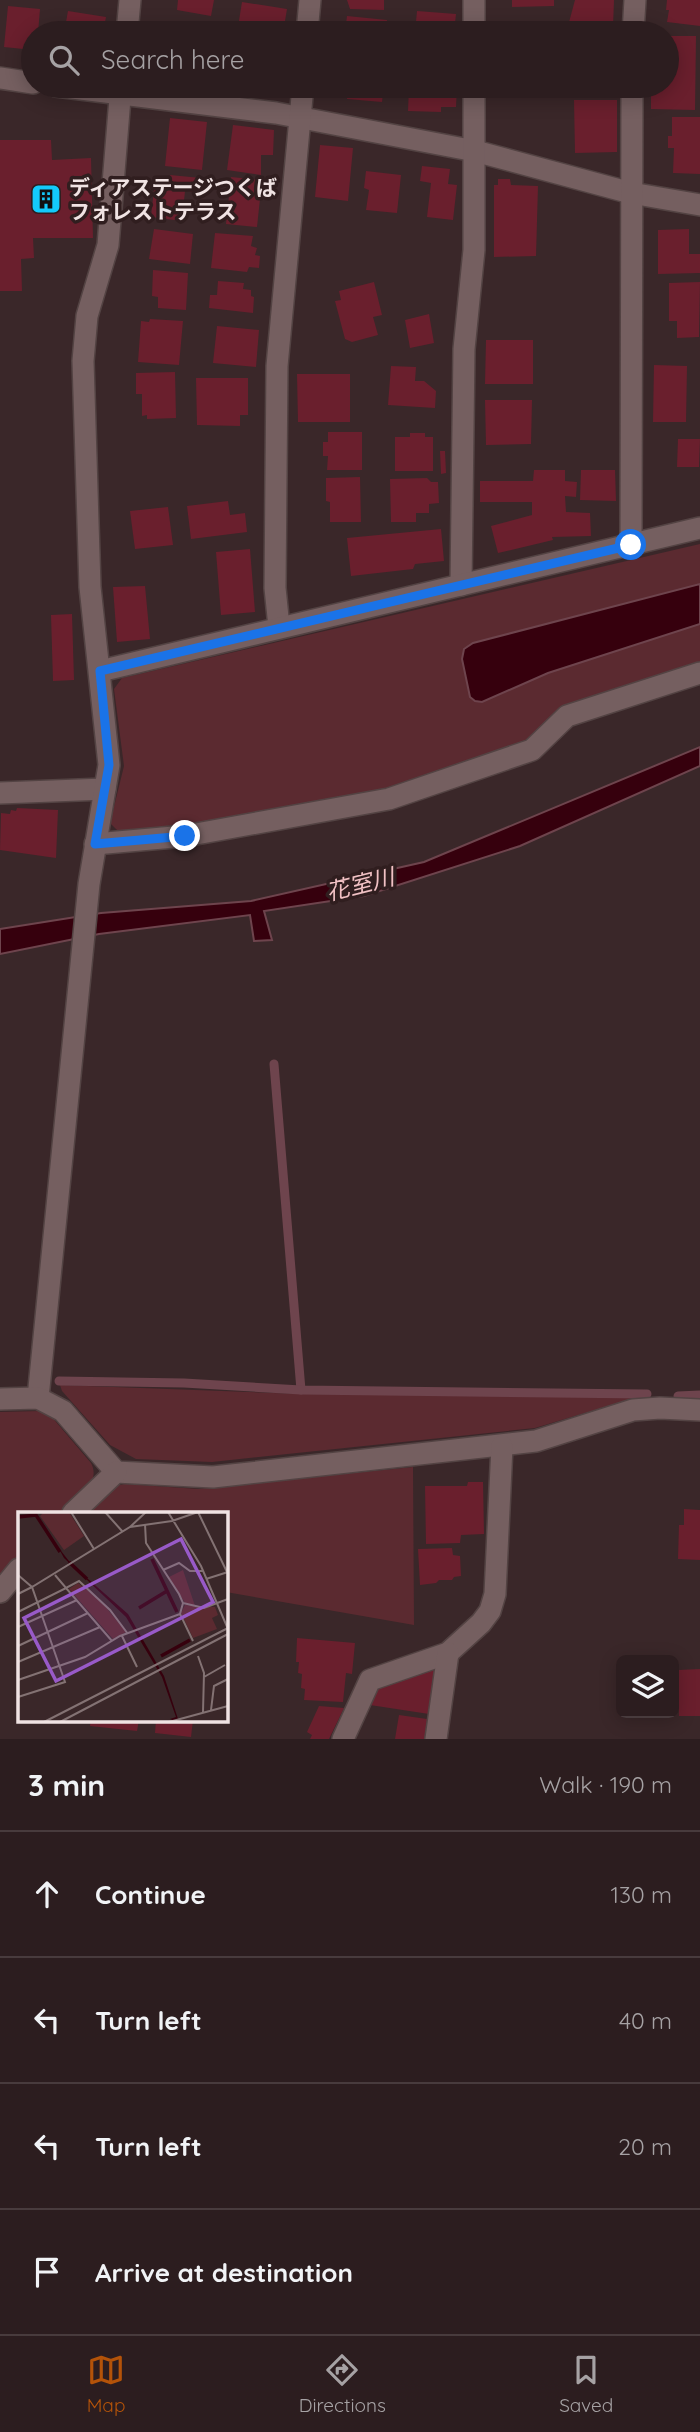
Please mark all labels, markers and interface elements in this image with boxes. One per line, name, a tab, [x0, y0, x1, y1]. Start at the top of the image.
search box	[21, 21, 679, 98]
icon: search	[45, 41, 83, 79]
text: Search here	[101, 43, 245, 76]
place label: ディアステージつくば フォレストテラス	[69, 174, 277, 224]
building icon: ディアステージつくば フォレストテラス	[29, 182, 63, 216]
route start	[615, 529, 646, 560]
route end	[169, 820, 200, 851]
water label: 花室川	[323, 861, 400, 906]
inset map	[18, 1512, 228, 1722]
map controls	[616, 1655, 679, 1718]
button: layers	[616, 1655, 679, 1718]
text: 3 min	[28, 1766, 105, 1804]
text: Walk · 190 m	[539, 1770, 672, 1799]
icon: ahead	[28, 1875, 66, 1913]
text: Continue	[95, 1878, 206, 1911]
text: 130 m	[610, 1880, 672, 1909]
icon: left	[28, 2001, 66, 2039]
text: Turn left	[95, 2004, 202, 2037]
text: 40 m	[619, 2006, 672, 2035]
icon: left	[28, 2127, 66, 2165]
text: Turn left	[95, 2130, 202, 2163]
text: 20 m	[618, 2132, 672, 2161]
icon: arrive	[28, 2253, 66, 2291]
text: Arrive at destination	[95, 2256, 353, 2289]
tab: Map	[87, 2351, 125, 2417]
tab: Directions	[299, 2351, 386, 2417]
tab: Saved	[559, 2351, 613, 2417]

